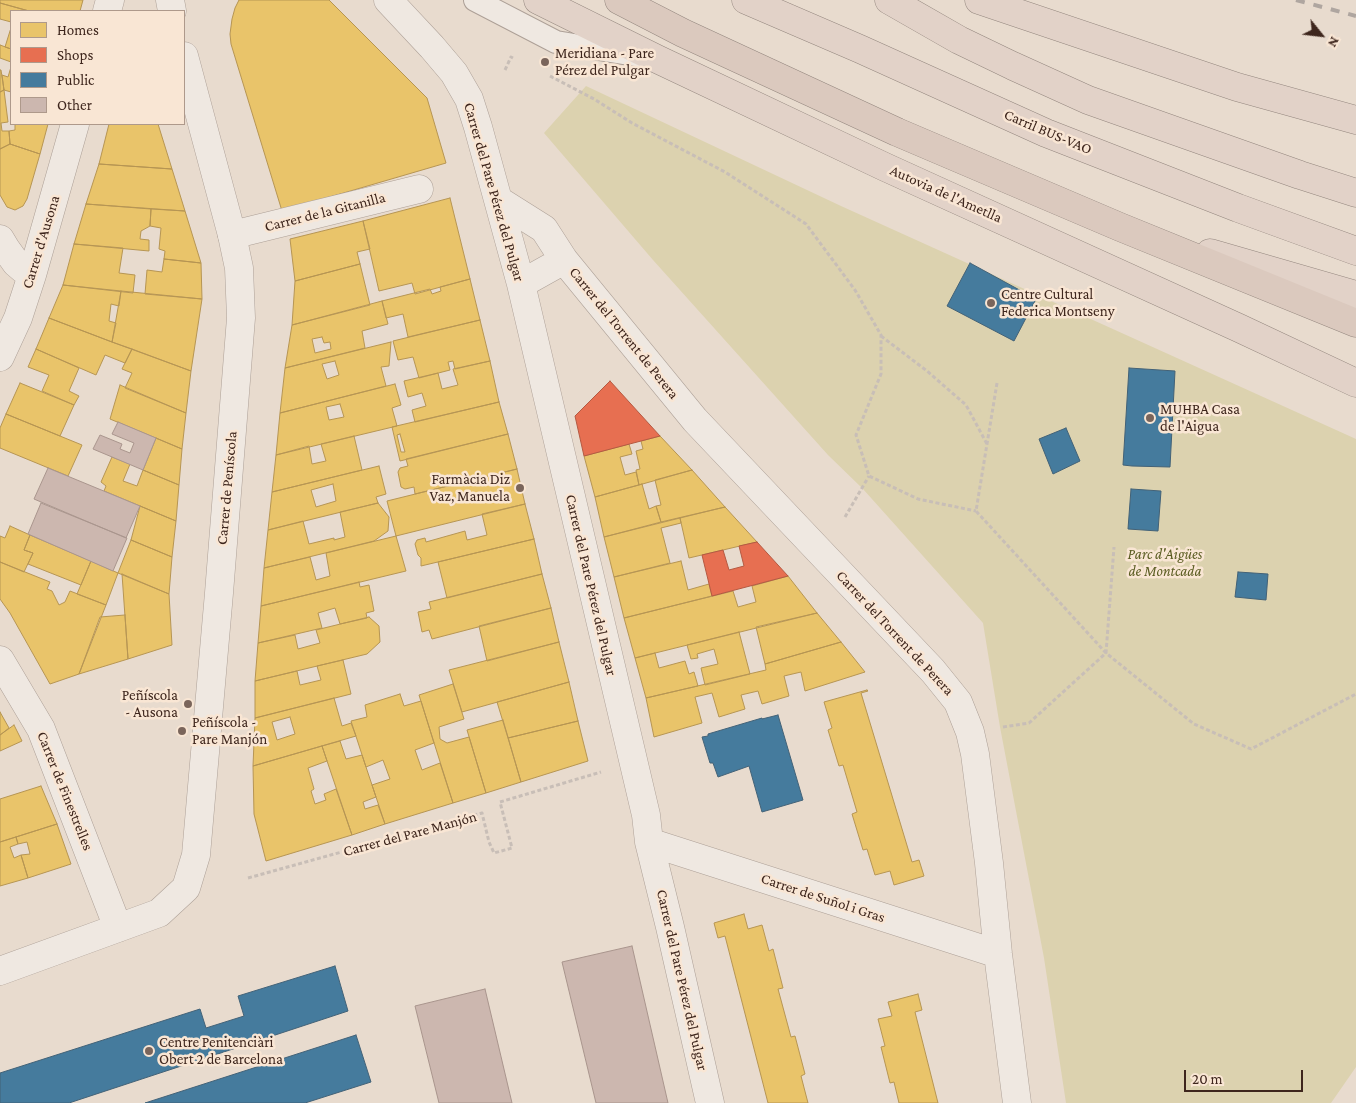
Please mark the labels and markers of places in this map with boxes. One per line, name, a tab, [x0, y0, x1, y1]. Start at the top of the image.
place label: Meridiana - Pare Pérez del Pulgar	[555, 44, 654, 79]
marker: Meridiana - Pare Pérez del Pulgar	[539, 56, 551, 68]
place label: Centre Cultural Federica Montseny	[1001, 285, 1115, 320]
marker: Centre Cultural Federica Montseny	[985, 297, 997, 309]
place label: MUHBA Casa de l'Aigua	[1160, 400, 1240, 435]
marker: MUHBA Casa de l'Aigua	[1144, 412, 1156, 424]
place label: Farmàcia Diz Vaz, Manuela	[430, 470, 510, 505]
marker: Farmàcia Diz Vaz, Manuela	[514, 482, 526, 494]
place label: Peñíscola - Ausona	[122, 686, 178, 721]
marker: Peñíscola - Ausona	[182, 698, 194, 710]
place label: Peñíscola - Pare Manjón	[192, 713, 267, 748]
marker: Peñíscola - Pare Manjón	[176, 725, 188, 737]
place label: Centre Penitenciàri Obert 2 de Barcelona	[159, 1033, 283, 1068]
marker: Centre Penitenciàri Obert 2 de Barcelona	[143, 1045, 155, 1057]

